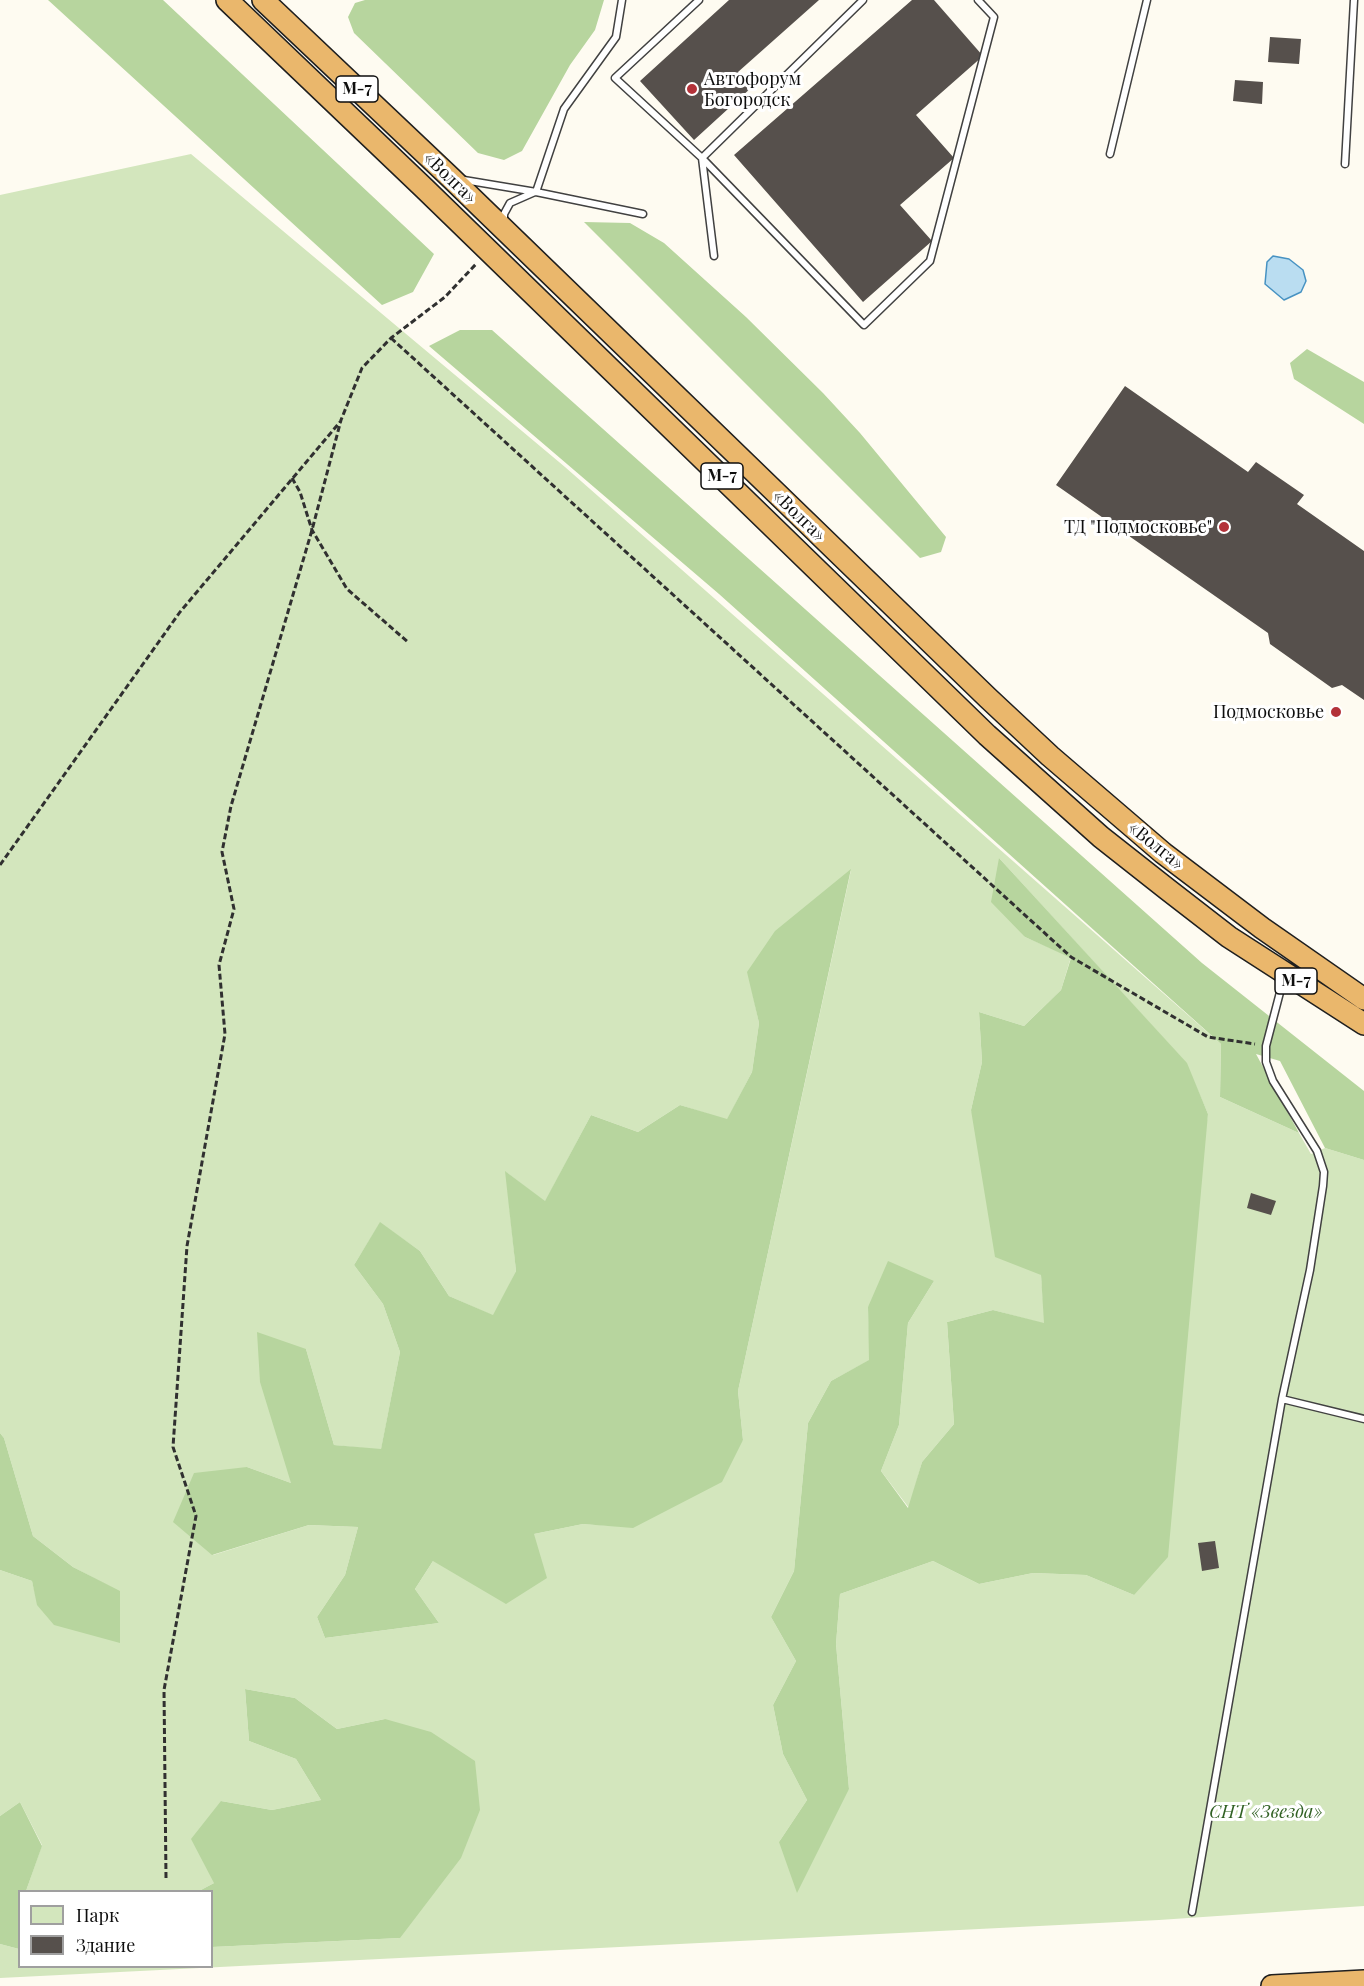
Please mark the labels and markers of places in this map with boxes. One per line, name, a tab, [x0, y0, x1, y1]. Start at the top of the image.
place label: Автофорум Богородск	[704, 68, 801, 110]
marker: Автофорум Богородск	[685, 82, 699, 96]
place label: ТД "Подмосковье"	[1064, 516, 1212, 538]
marker: ТД "Подмосковье"	[1217, 520, 1231, 534]
place label: Подмосковье	[1213, 701, 1324, 723]
marker: Подмосковье	[1329, 705, 1343, 719]

